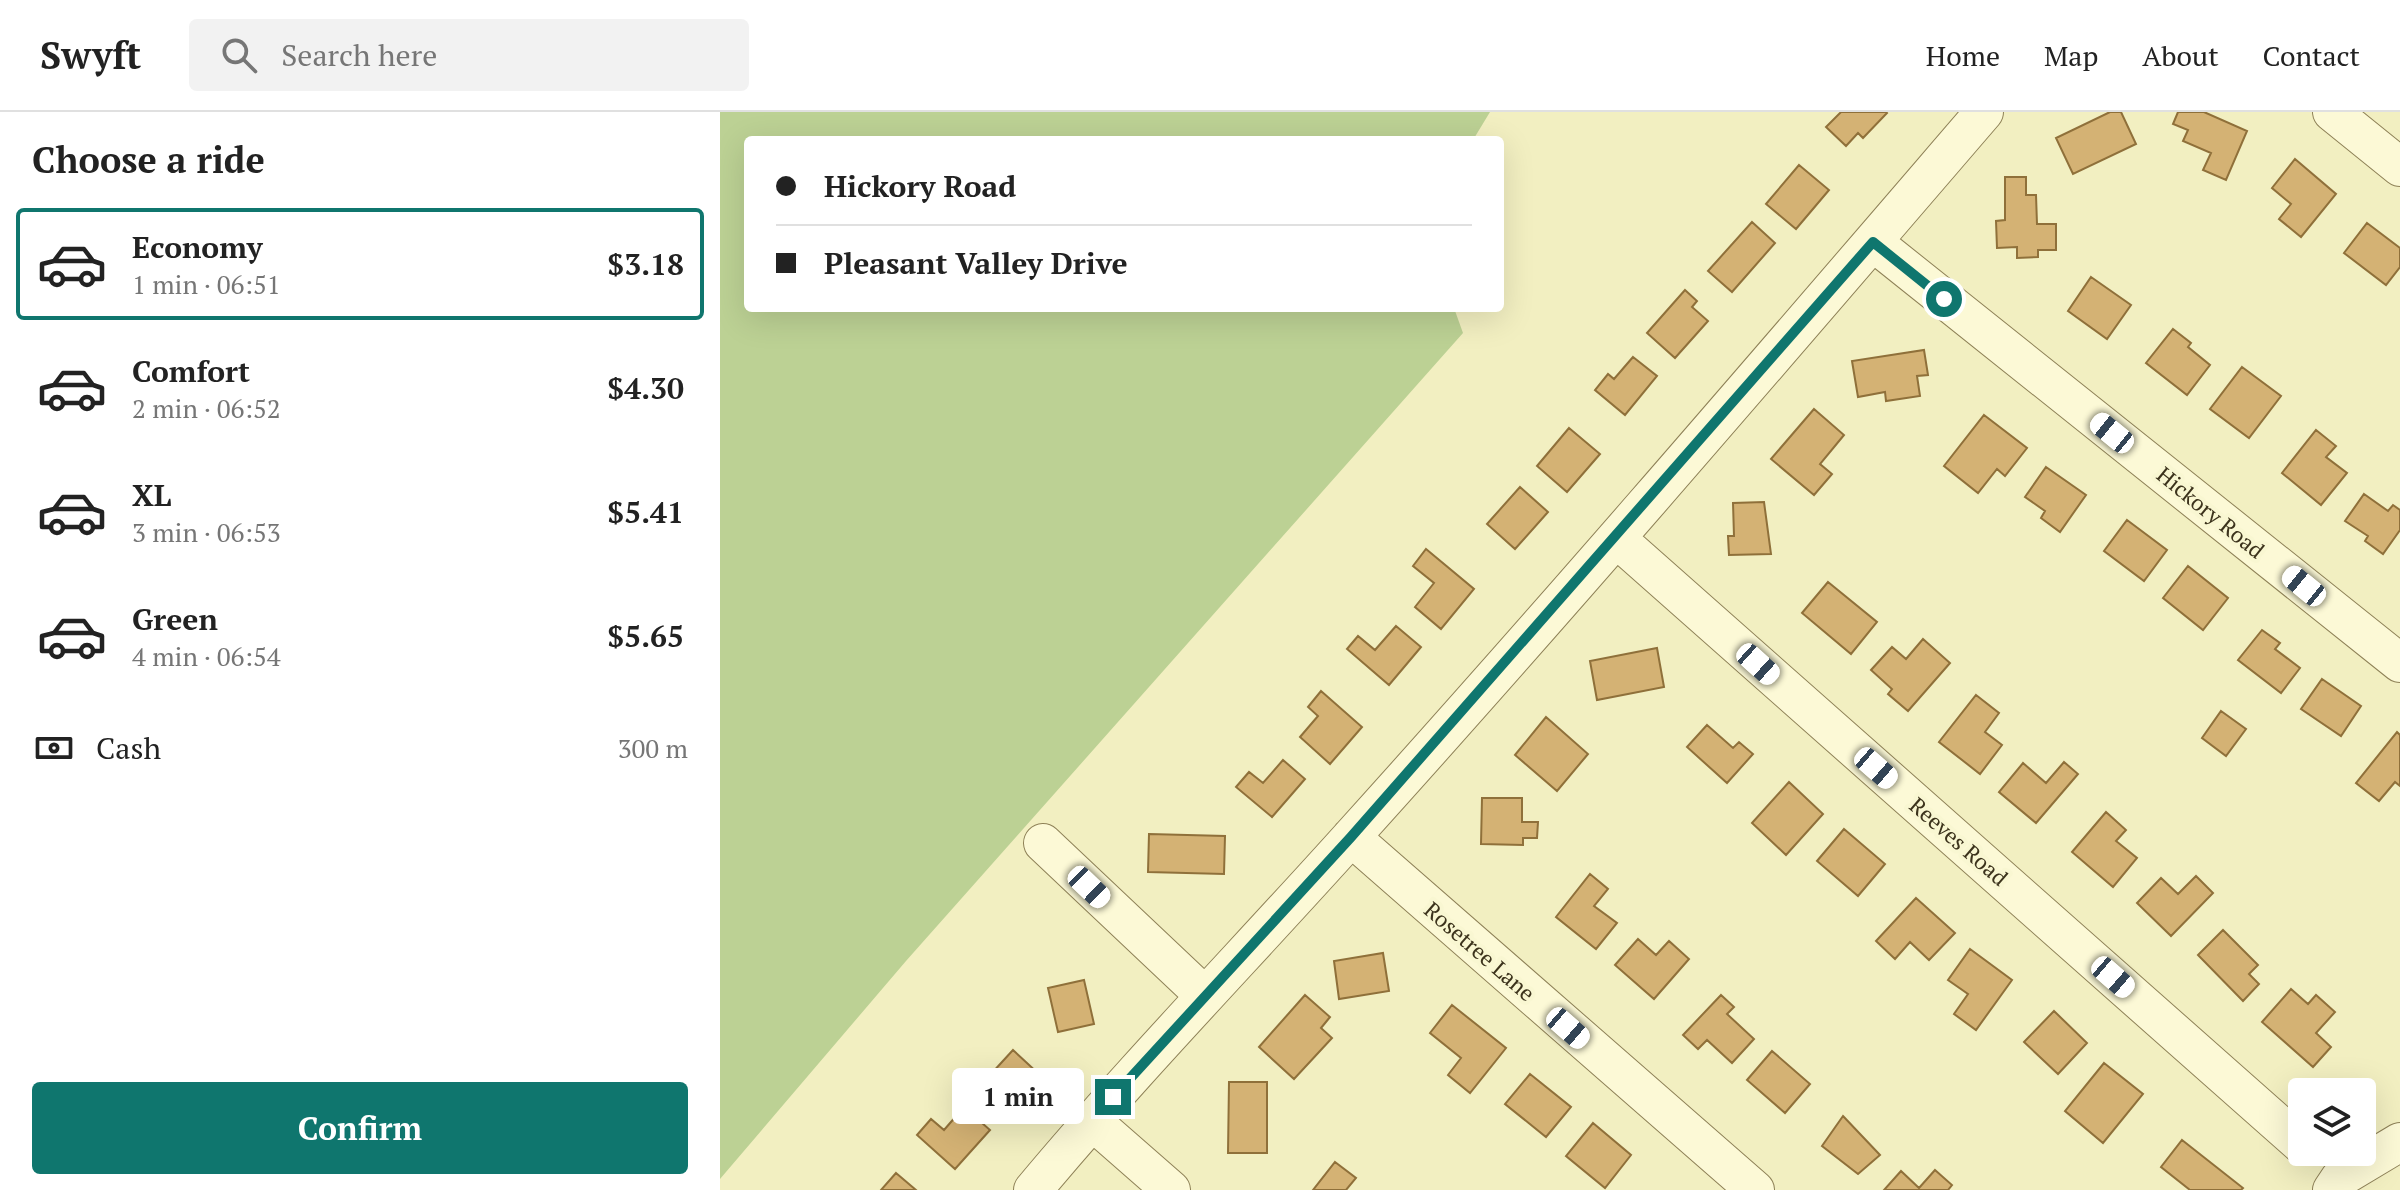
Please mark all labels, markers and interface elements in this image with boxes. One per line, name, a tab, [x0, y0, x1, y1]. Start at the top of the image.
search box	[189, 19, 749, 91]
text: Swyft	[40, 30, 141, 80]
icon: search	[217, 33, 261, 77]
text: Search here	[281, 35, 437, 75]
text: Home	[1926, 37, 2000, 74]
text: Map	[2044, 37, 2098, 74]
text: About	[2142, 37, 2219, 74]
text: Contact	[2263, 37, 2360, 74]
text: Choose a ride	[32, 136, 265, 183]
text: Hickory Road	[824, 166, 1016, 206]
text: Economy	[132, 227, 263, 267]
icon: car	[36, 228, 108, 300]
text: Pleasant Valley Drive	[824, 243, 1128, 283]
text: $3.18	[607, 244, 684, 284]
text: 1 min · 06:51	[132, 267, 281, 301]
route start	[1926, 281, 1962, 317]
text: Comfort	[132, 351, 250, 391]
icon: car	[36, 352, 108, 424]
text: $4.30	[607, 368, 684, 408]
text: 2 min · 06:52	[132, 391, 281, 425]
car	[2086, 409, 2138, 457]
street label: Hickory Road	[2151, 460, 2271, 564]
text: XL	[132, 475, 171, 515]
icon: car	[36, 476, 108, 548]
text: $5.41	[607, 492, 684, 532]
text: 3 min · 06:53	[132, 515, 281, 549]
car	[2278, 562, 2330, 610]
text: Green	[132, 599, 218, 639]
icon: car	[36, 600, 108, 672]
text: $5.65	[607, 616, 684, 656]
text: 4 min · 06:54	[132, 639, 281, 673]
car	[1732, 639, 1784, 689]
icon: cash	[32, 726, 76, 770]
text: Cash	[96, 728, 161, 768]
text: 300 m	[618, 731, 688, 765]
car	[1850, 743, 1902, 793]
street label: Reeves Road	[1904, 790, 2014, 892]
car	[1063, 862, 1115, 912]
street label: Rosetree Lane	[1419, 895, 1541, 1007]
car	[2087, 952, 2139, 1002]
car	[1542, 1003, 1594, 1053]
callout: 1 min	[953, 1069, 1085, 1125]
map controls	[2288, 1078, 2376, 1166]
button: layers	[2288, 1078, 2376, 1166]
text: 1 min	[982, 1079, 1054, 1113]
route end	[1095, 1079, 1131, 1115]
button: Confirm	[32, 1082, 688, 1174]

